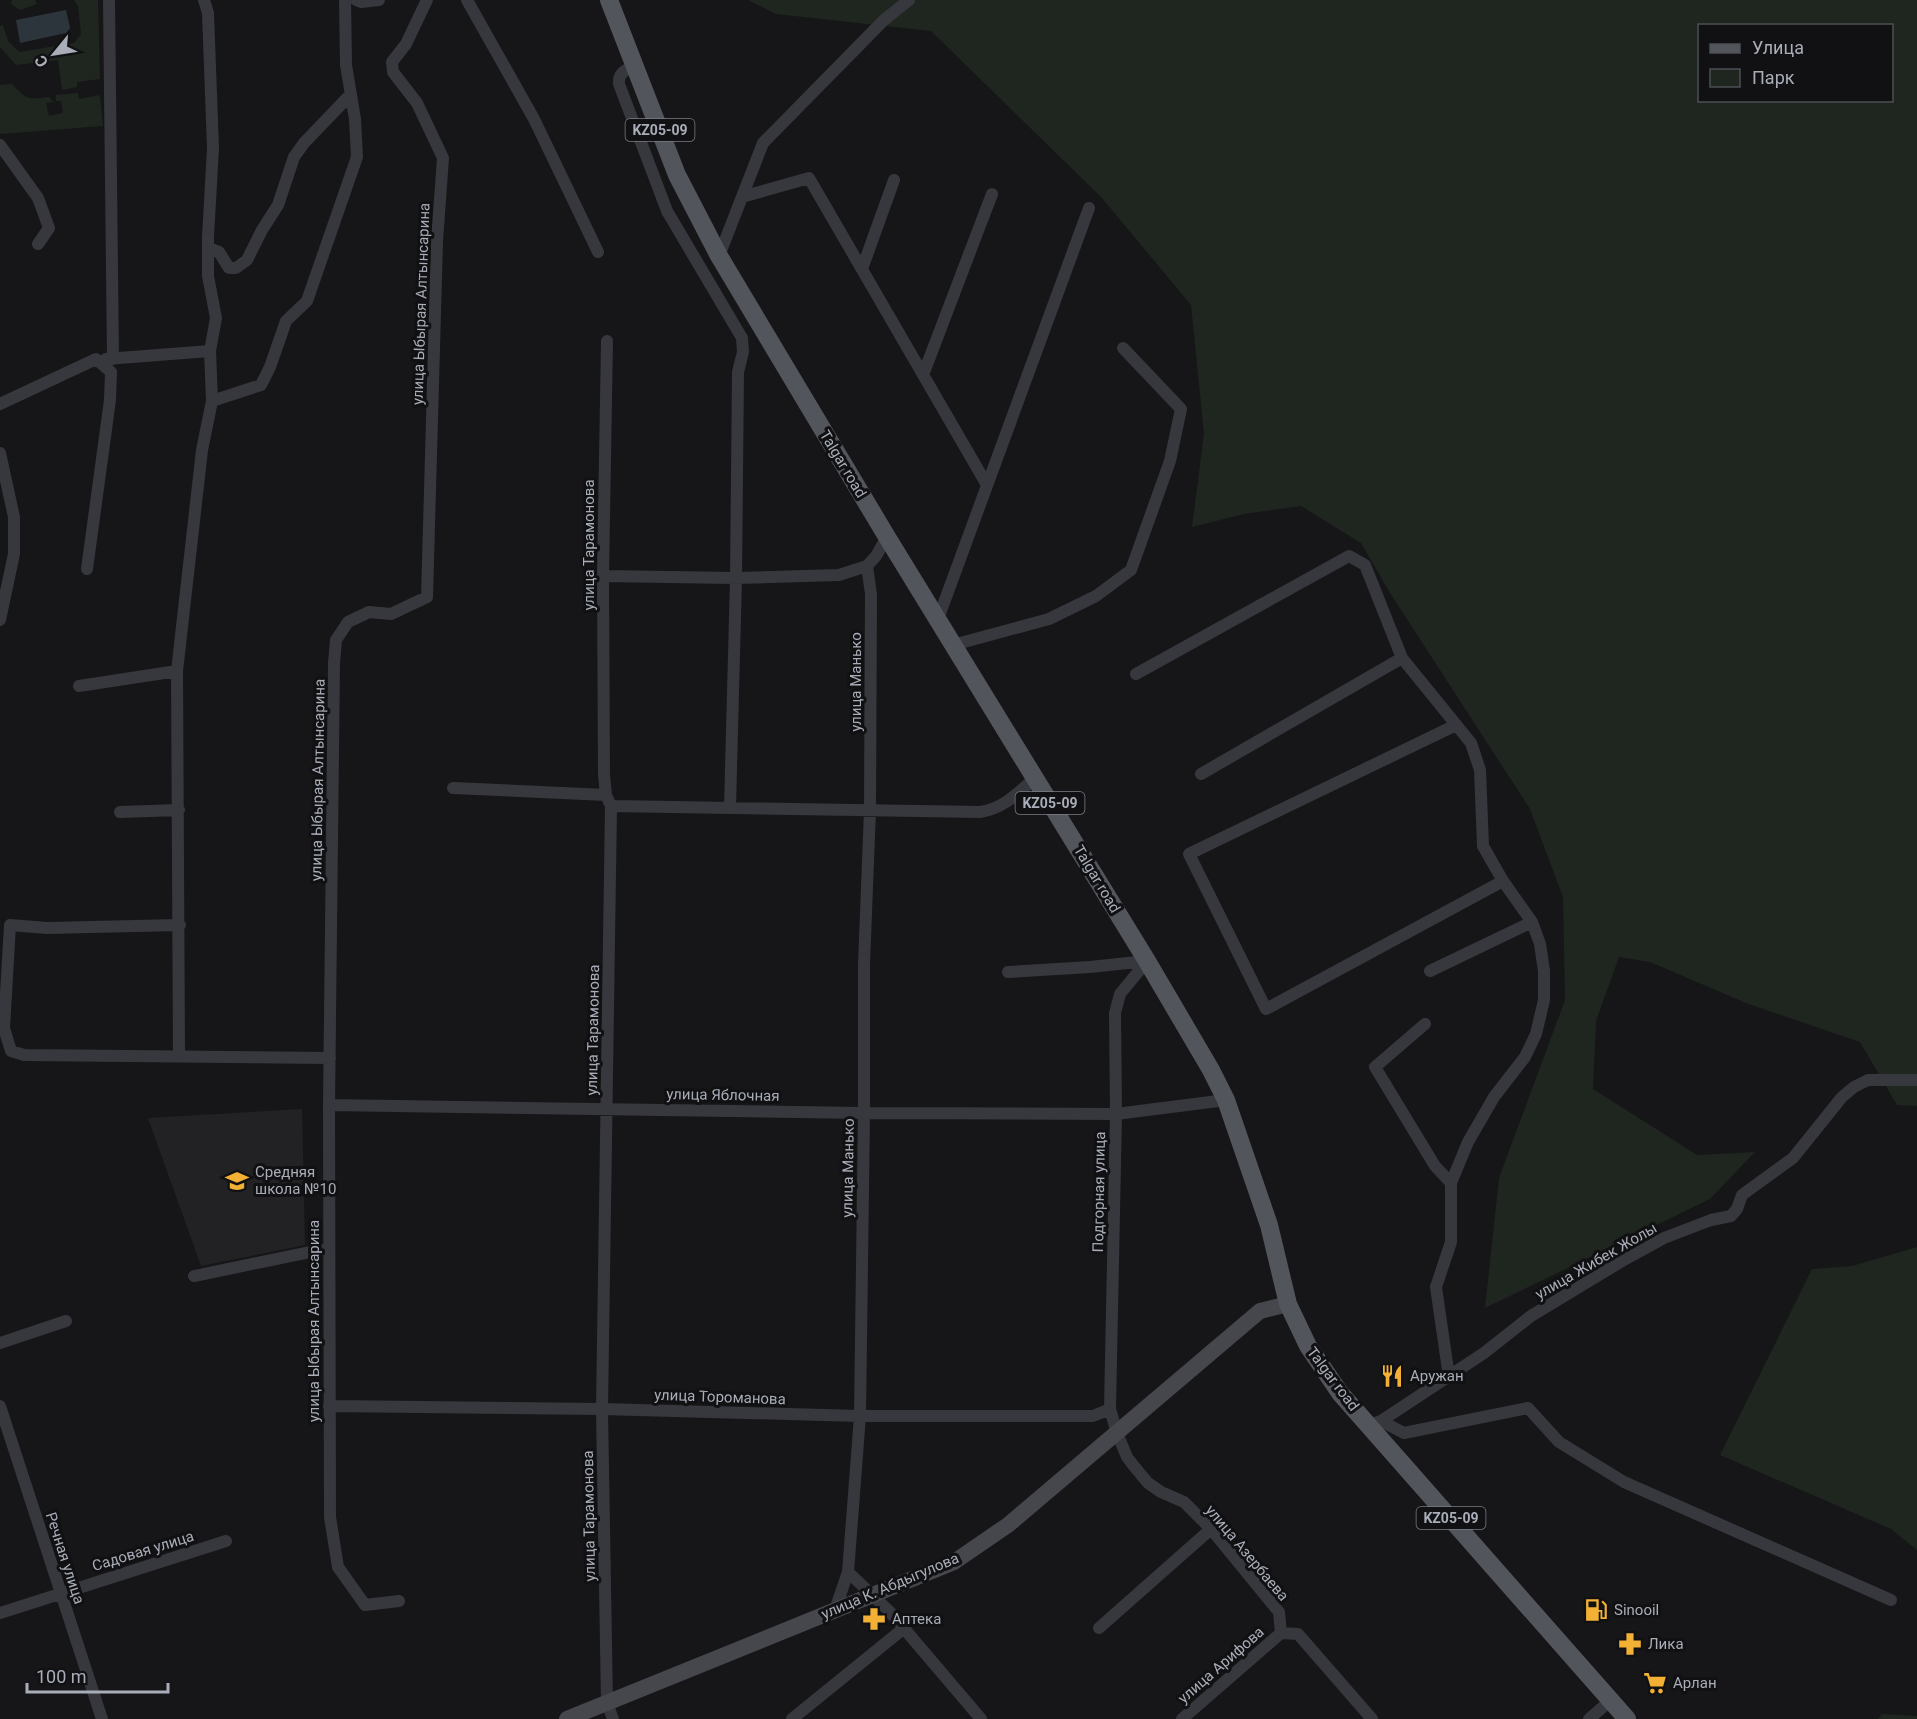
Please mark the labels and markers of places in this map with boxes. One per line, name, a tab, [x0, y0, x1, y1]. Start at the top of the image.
place label: Средняя школа №10	[255, 1163, 336, 1198]
school or university icon: Средняя школа №10	[224, 1168, 250, 1194]
restaurant icon: Аружан	[1379, 1363, 1405, 1389]
place label: Аружан	[1410, 1367, 1464, 1385]
fuel station icon: Sinooil	[1583, 1597, 1609, 1623]
place label: Sinooil	[1614, 1601, 1659, 1619]
pharmacy icon: Аптека	[861, 1606, 887, 1632]
place label: Аптека	[892, 1610, 941, 1628]
pharmacy icon: Лика	[1617, 1631, 1643, 1657]
place label: Лика	[1648, 1635, 1684, 1653]
supermarket icon: Арлан	[1642, 1670, 1668, 1696]
place label: Арлан	[1673, 1674, 1717, 1692]

